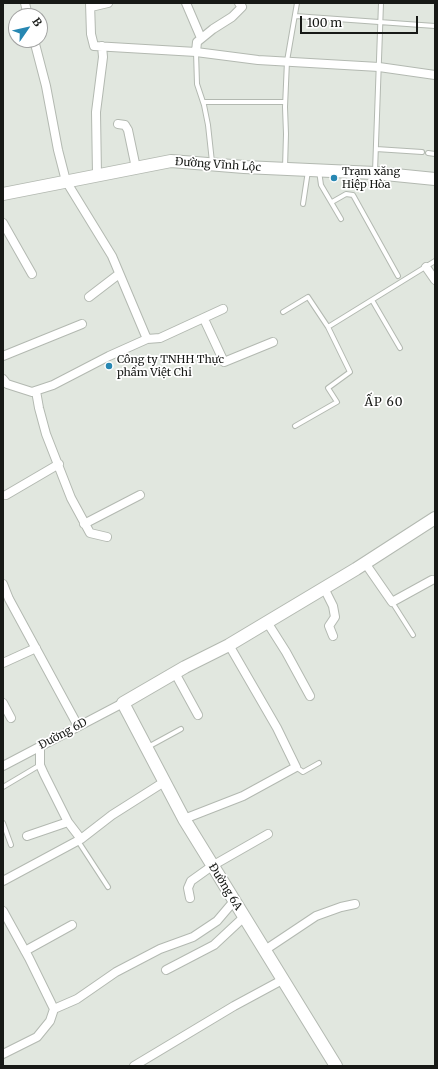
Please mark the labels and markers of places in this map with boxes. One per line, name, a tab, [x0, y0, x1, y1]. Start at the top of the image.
place label: Trạm xăng Hiệp Hòa	[342, 165, 400, 191]
marker: Trạm xăng Hiệp Hòa	[329, 173, 339, 183]
place label: Công ty TNHH Thực phẩm Việt Chi	[117, 353, 224, 379]
marker: Công ty TNHH Thực phẩm Việt Chi	[104, 361, 114, 371]

